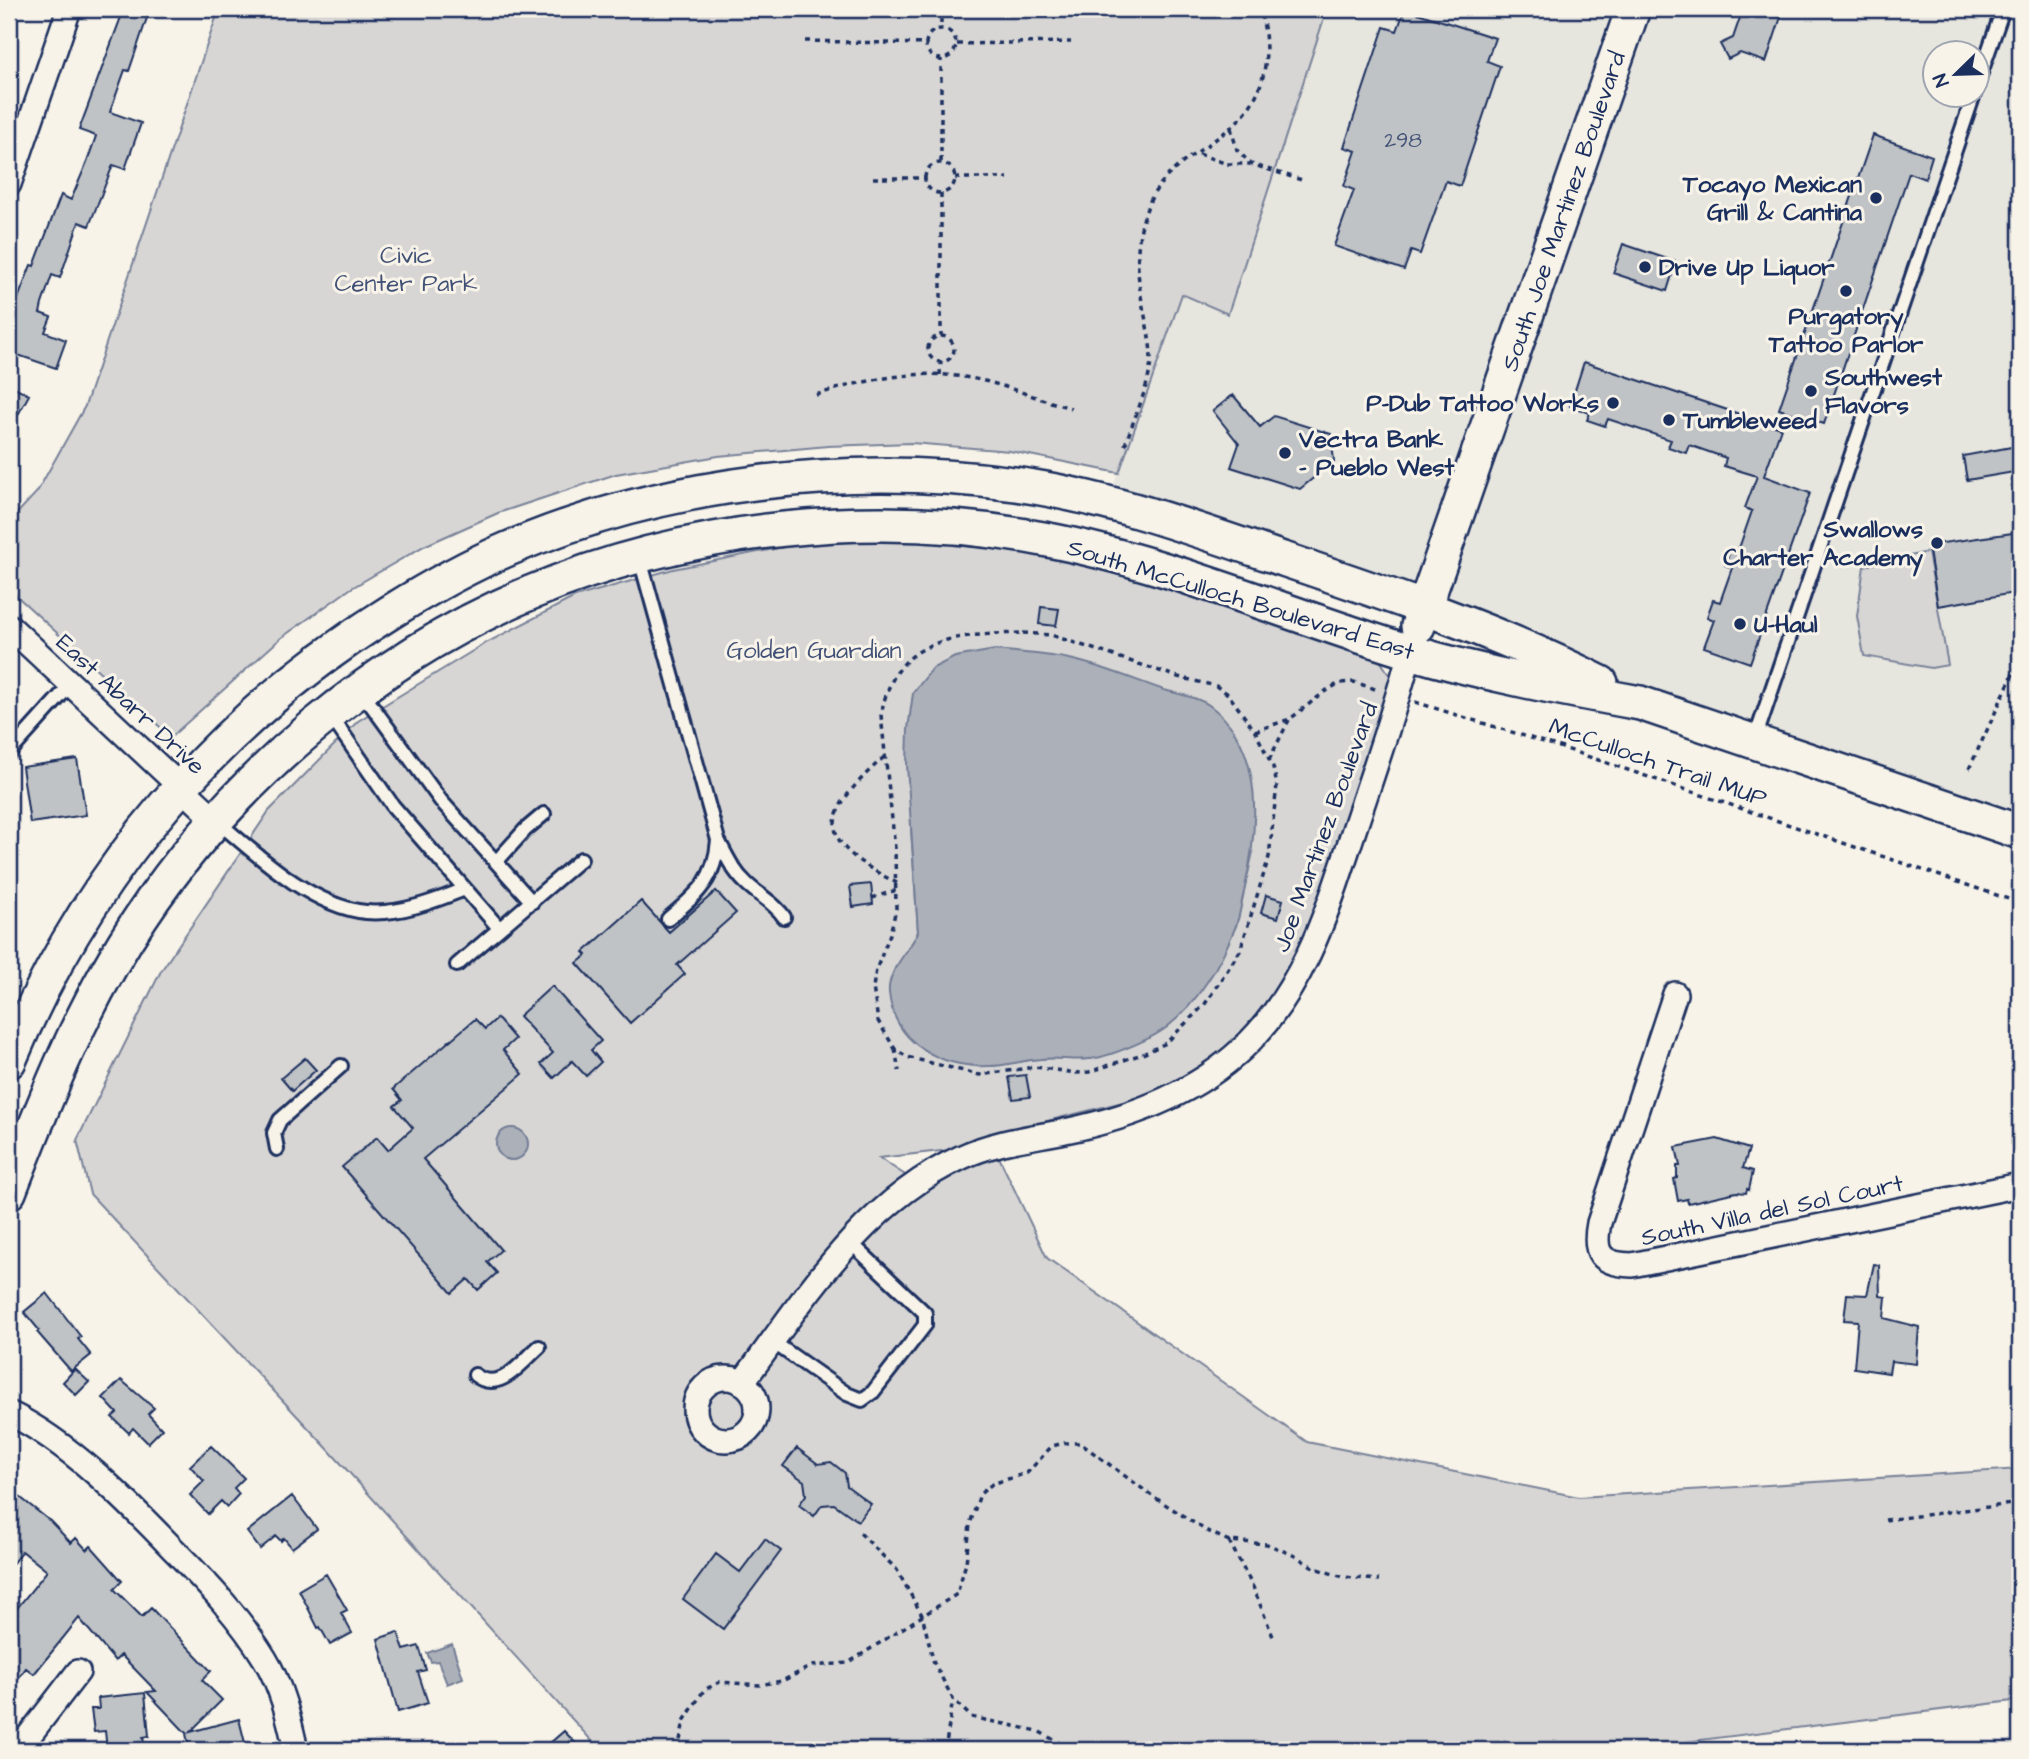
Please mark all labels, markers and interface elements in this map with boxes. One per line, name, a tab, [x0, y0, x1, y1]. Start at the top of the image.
north arrow	[1920, 38, 1990, 108]
street label: South Joe Martinez Boulevard	[1493, 47, 1635, 376]
text: N	[1927, 69, 1956, 91]
house number: 298	[1384, 126, 1422, 155]
place label: Tocayo Mexican Grill & Cantina	[1682, 168, 1863, 230]
marker: Tocayo Mexican Grill & Cantina	[1868, 190, 1884, 206]
park label: Civic Center Park	[334, 239, 478, 301]
place label: Drive Up Liquor	[1659, 251, 1835, 285]
marker: Drive Up Liquor	[1637, 259, 1653, 275]
marker: Purgatory Tattoo Parlor	[1838, 283, 1854, 299]
place label: Purgatory Tattoo Parlor	[1768, 300, 1924, 362]
place label: Southwest Flavors	[1824, 361, 1942, 423]
marker: Southwest Flavors	[1803, 383, 1819, 399]
place label: P-Dub Tattoo Works	[1366, 387, 1599, 421]
marker: P-Dub Tattoo Works	[1605, 395, 1621, 411]
place label: Tumbleweed	[1682, 404, 1817, 438]
marker: Tumbleweed	[1661, 412, 1677, 428]
place label: Vectra Bank - Pueblo West	[1298, 423, 1455, 485]
marker: Vectra Bank - Pueblo West	[1277, 445, 1293, 461]
place label: Swallows Charter Academy	[1723, 513, 1924, 577]
street label: South McCulloch Boulevard East	[1063, 531, 1419, 669]
marker: Swallows Charter Academy	[1929, 535, 1945, 551]
place label: U-Haul	[1754, 608, 1818, 642]
marker: U-Haul	[1732, 616, 1748, 632]
street label: East Abarr Drive	[48, 627, 212, 783]
park label: Golden Guardian	[726, 634, 902, 668]
street label: Joe Martinez Boulevard	[1265, 698, 1387, 957]
street label: McCulloch Trail MUP	[1544, 710, 1771, 816]
street label: South Villa del Sol Court	[1638, 1167, 1907, 1255]

